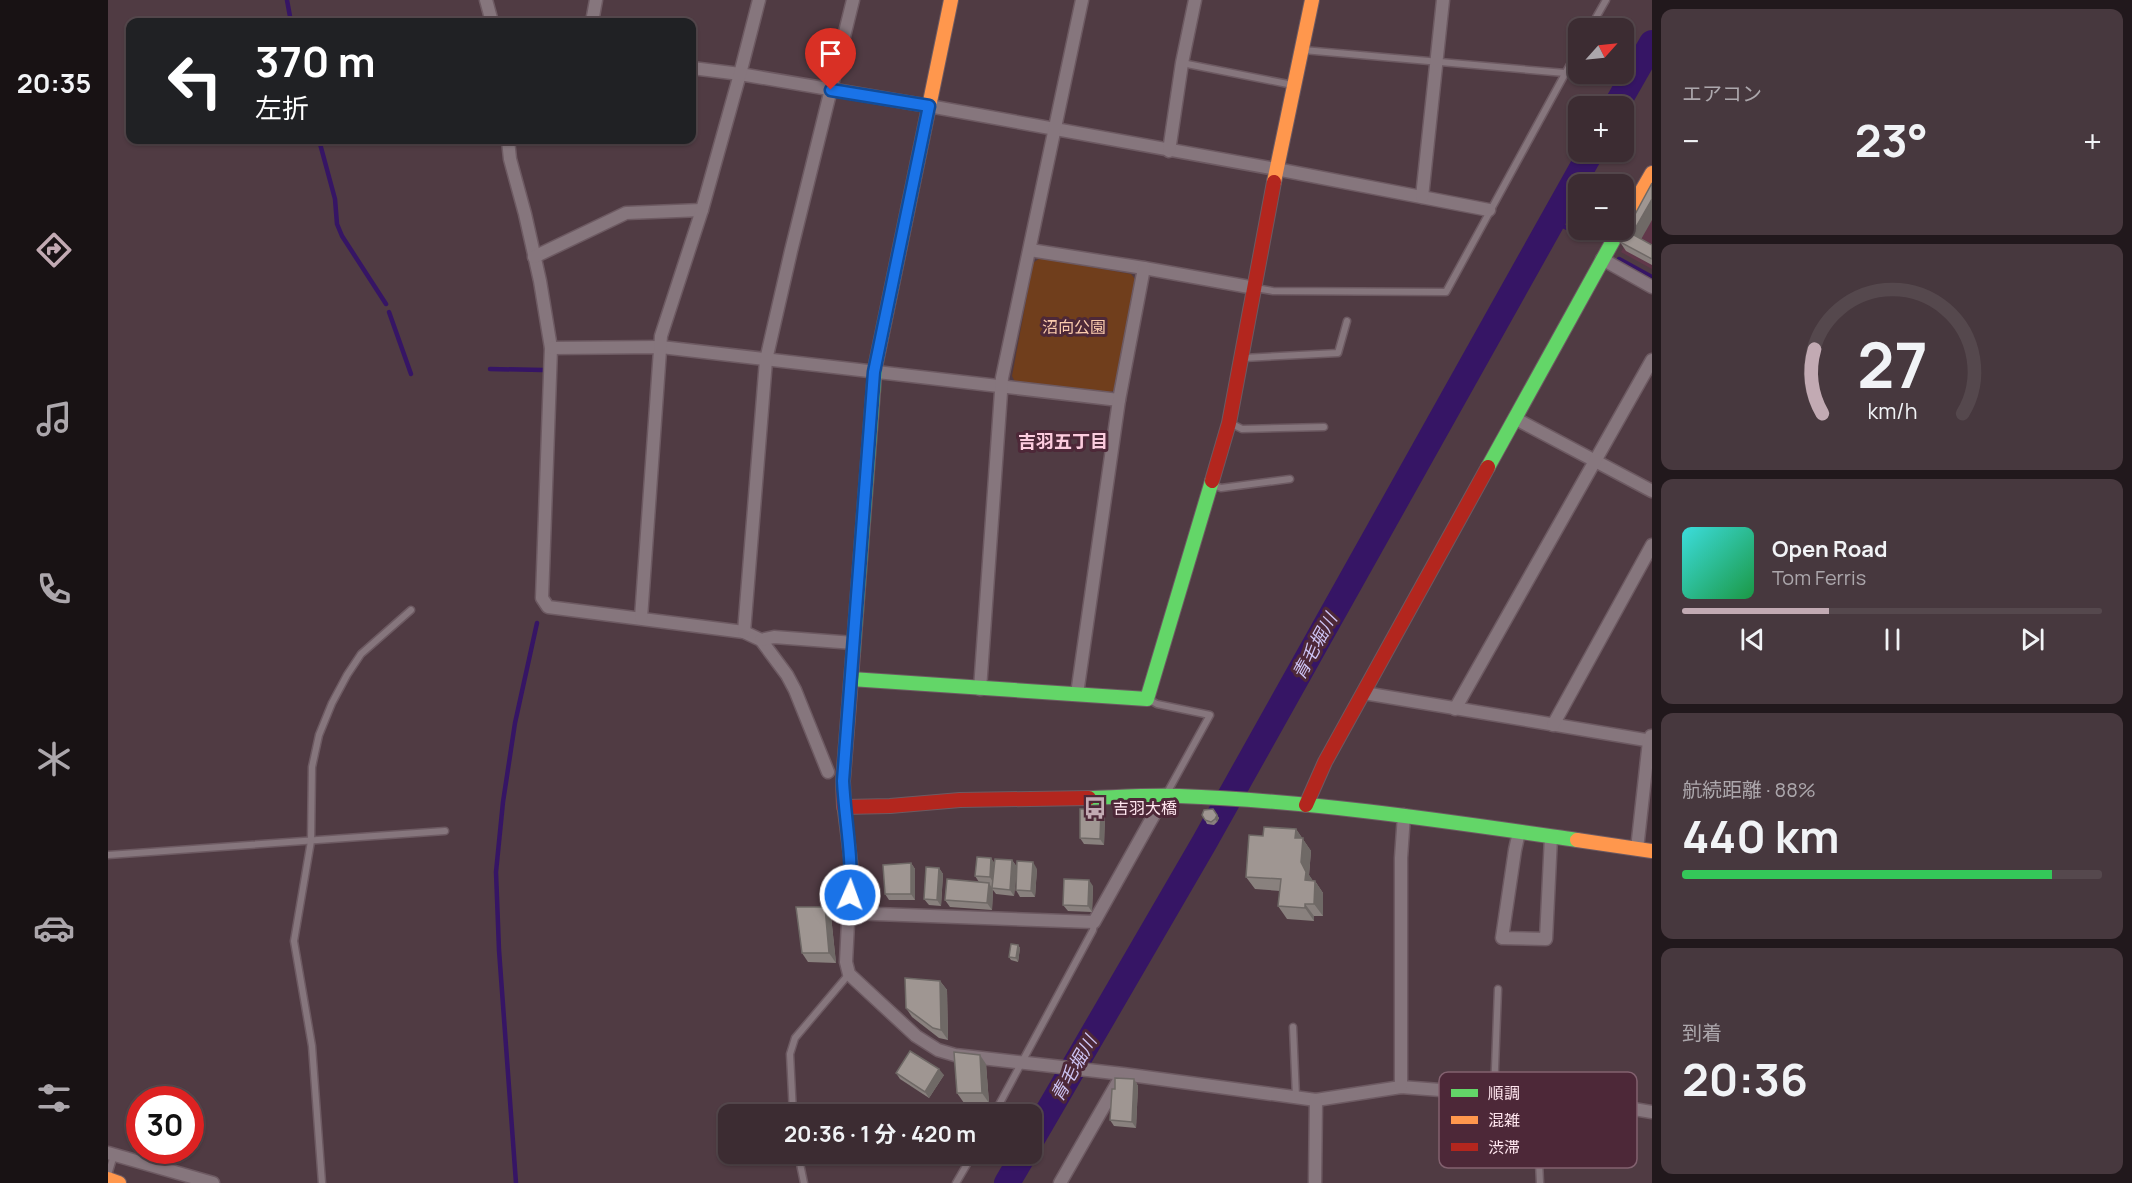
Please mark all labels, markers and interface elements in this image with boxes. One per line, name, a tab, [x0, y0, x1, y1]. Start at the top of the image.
north arrow	[1568, 18, 1634, 84]
map controls	[1568, 18, 1634, 240]
pin	[805, 28, 856, 90]
text: 370 m	[255, 32, 376, 90]
icon: arrive	[814, 37, 847, 70]
icon: left	[156, 42, 234, 120]
text: 20:35	[17, 64, 91, 101]
text: エアコン	[1682, 80, 1762, 107]
text: 左折	[255, 89, 309, 126]
button: +	[1568, 96, 1634, 162]
text: 23°	[1855, 109, 1928, 171]
text: −	[1682, 118, 1700, 163]
text: +	[2083, 118, 2102, 163]
button: −	[1568, 174, 1634, 240]
icon: directions	[33, 229, 75, 271]
park label: 沼向公園	[1042, 316, 1106, 338]
text: 27	[1857, 321, 1927, 407]
text: km/h	[1867, 396, 1917, 425]
icon: music	[33, 398, 75, 440]
district label: 吉羽五丁目	[1018, 429, 1108, 453]
text: Open Road	[1772, 534, 1887, 564]
text: Tom Ferris	[1772, 564, 1866, 591]
icon: phone	[33, 568, 75, 610]
water label: 青毛堀川	[1286, 607, 1343, 683]
icon: previous	[1736, 623, 1769, 656]
icon: pause	[1876, 623, 1909, 656]
icon: next	[2016, 623, 2049, 656]
icon: climate	[33, 738, 75, 780]
text: 航続距離 · 88%	[1682, 776, 1816, 803]
bus stop icon: 吉羽大橋	[1082, 795, 1108, 821]
place label: 吉羽大橋	[1113, 797, 1177, 819]
text: 440 km	[1682, 805, 1839, 867]
position arrow	[818, 863, 882, 927]
icon: car	[33, 907, 75, 949]
text: 到着	[1682, 1019, 1722, 1046]
water label: 青毛堀川	[1045, 1029, 1102, 1105]
text: 20:36	[1682, 1048, 1808, 1110]
legend	[1439, 1072, 1637, 1168]
icon: filters	[33, 1077, 75, 1119]
text: 順調	[1488, 1082, 1520, 1104]
speed limit sign: 30	[126, 1086, 204, 1164]
text: 混雑	[1488, 1109, 1520, 1131]
text: 20:36 · 1 分 · 420 m	[784, 1119, 976, 1149]
text: 渋滞	[1488, 1136, 1520, 1158]

